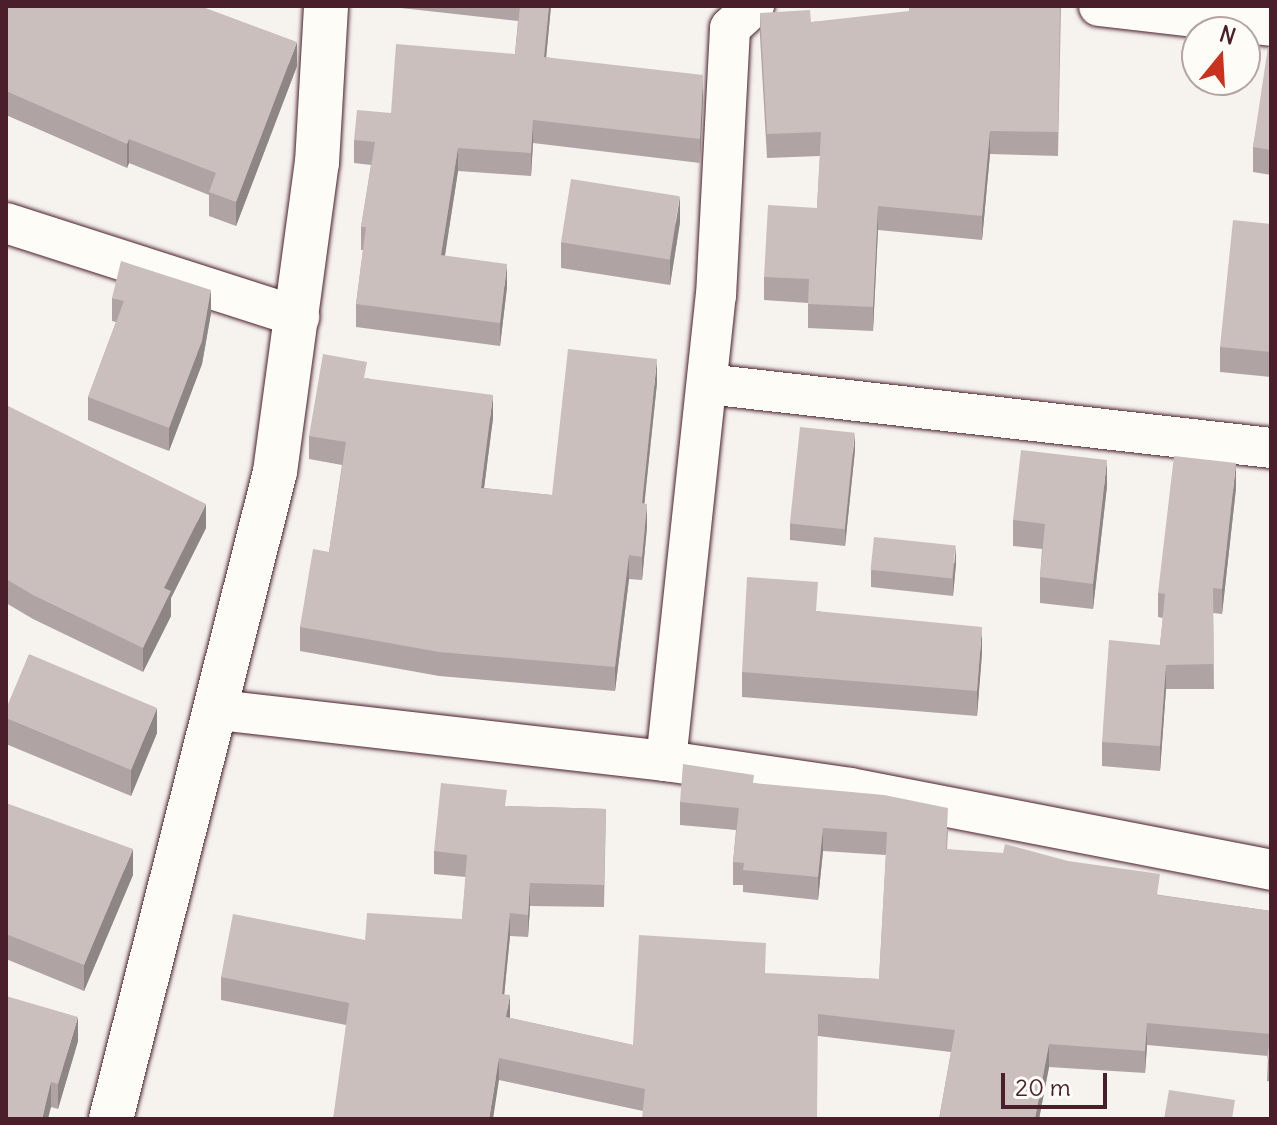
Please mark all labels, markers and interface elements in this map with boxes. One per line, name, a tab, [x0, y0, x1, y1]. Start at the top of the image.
north arrow	[1181, 16, 1261, 96]
text: N	[1216, 19, 1239, 51]
scale bar	[1005, 1057, 1111, 1107]
text: 20 m	[1015, 1072, 1071, 1102]

